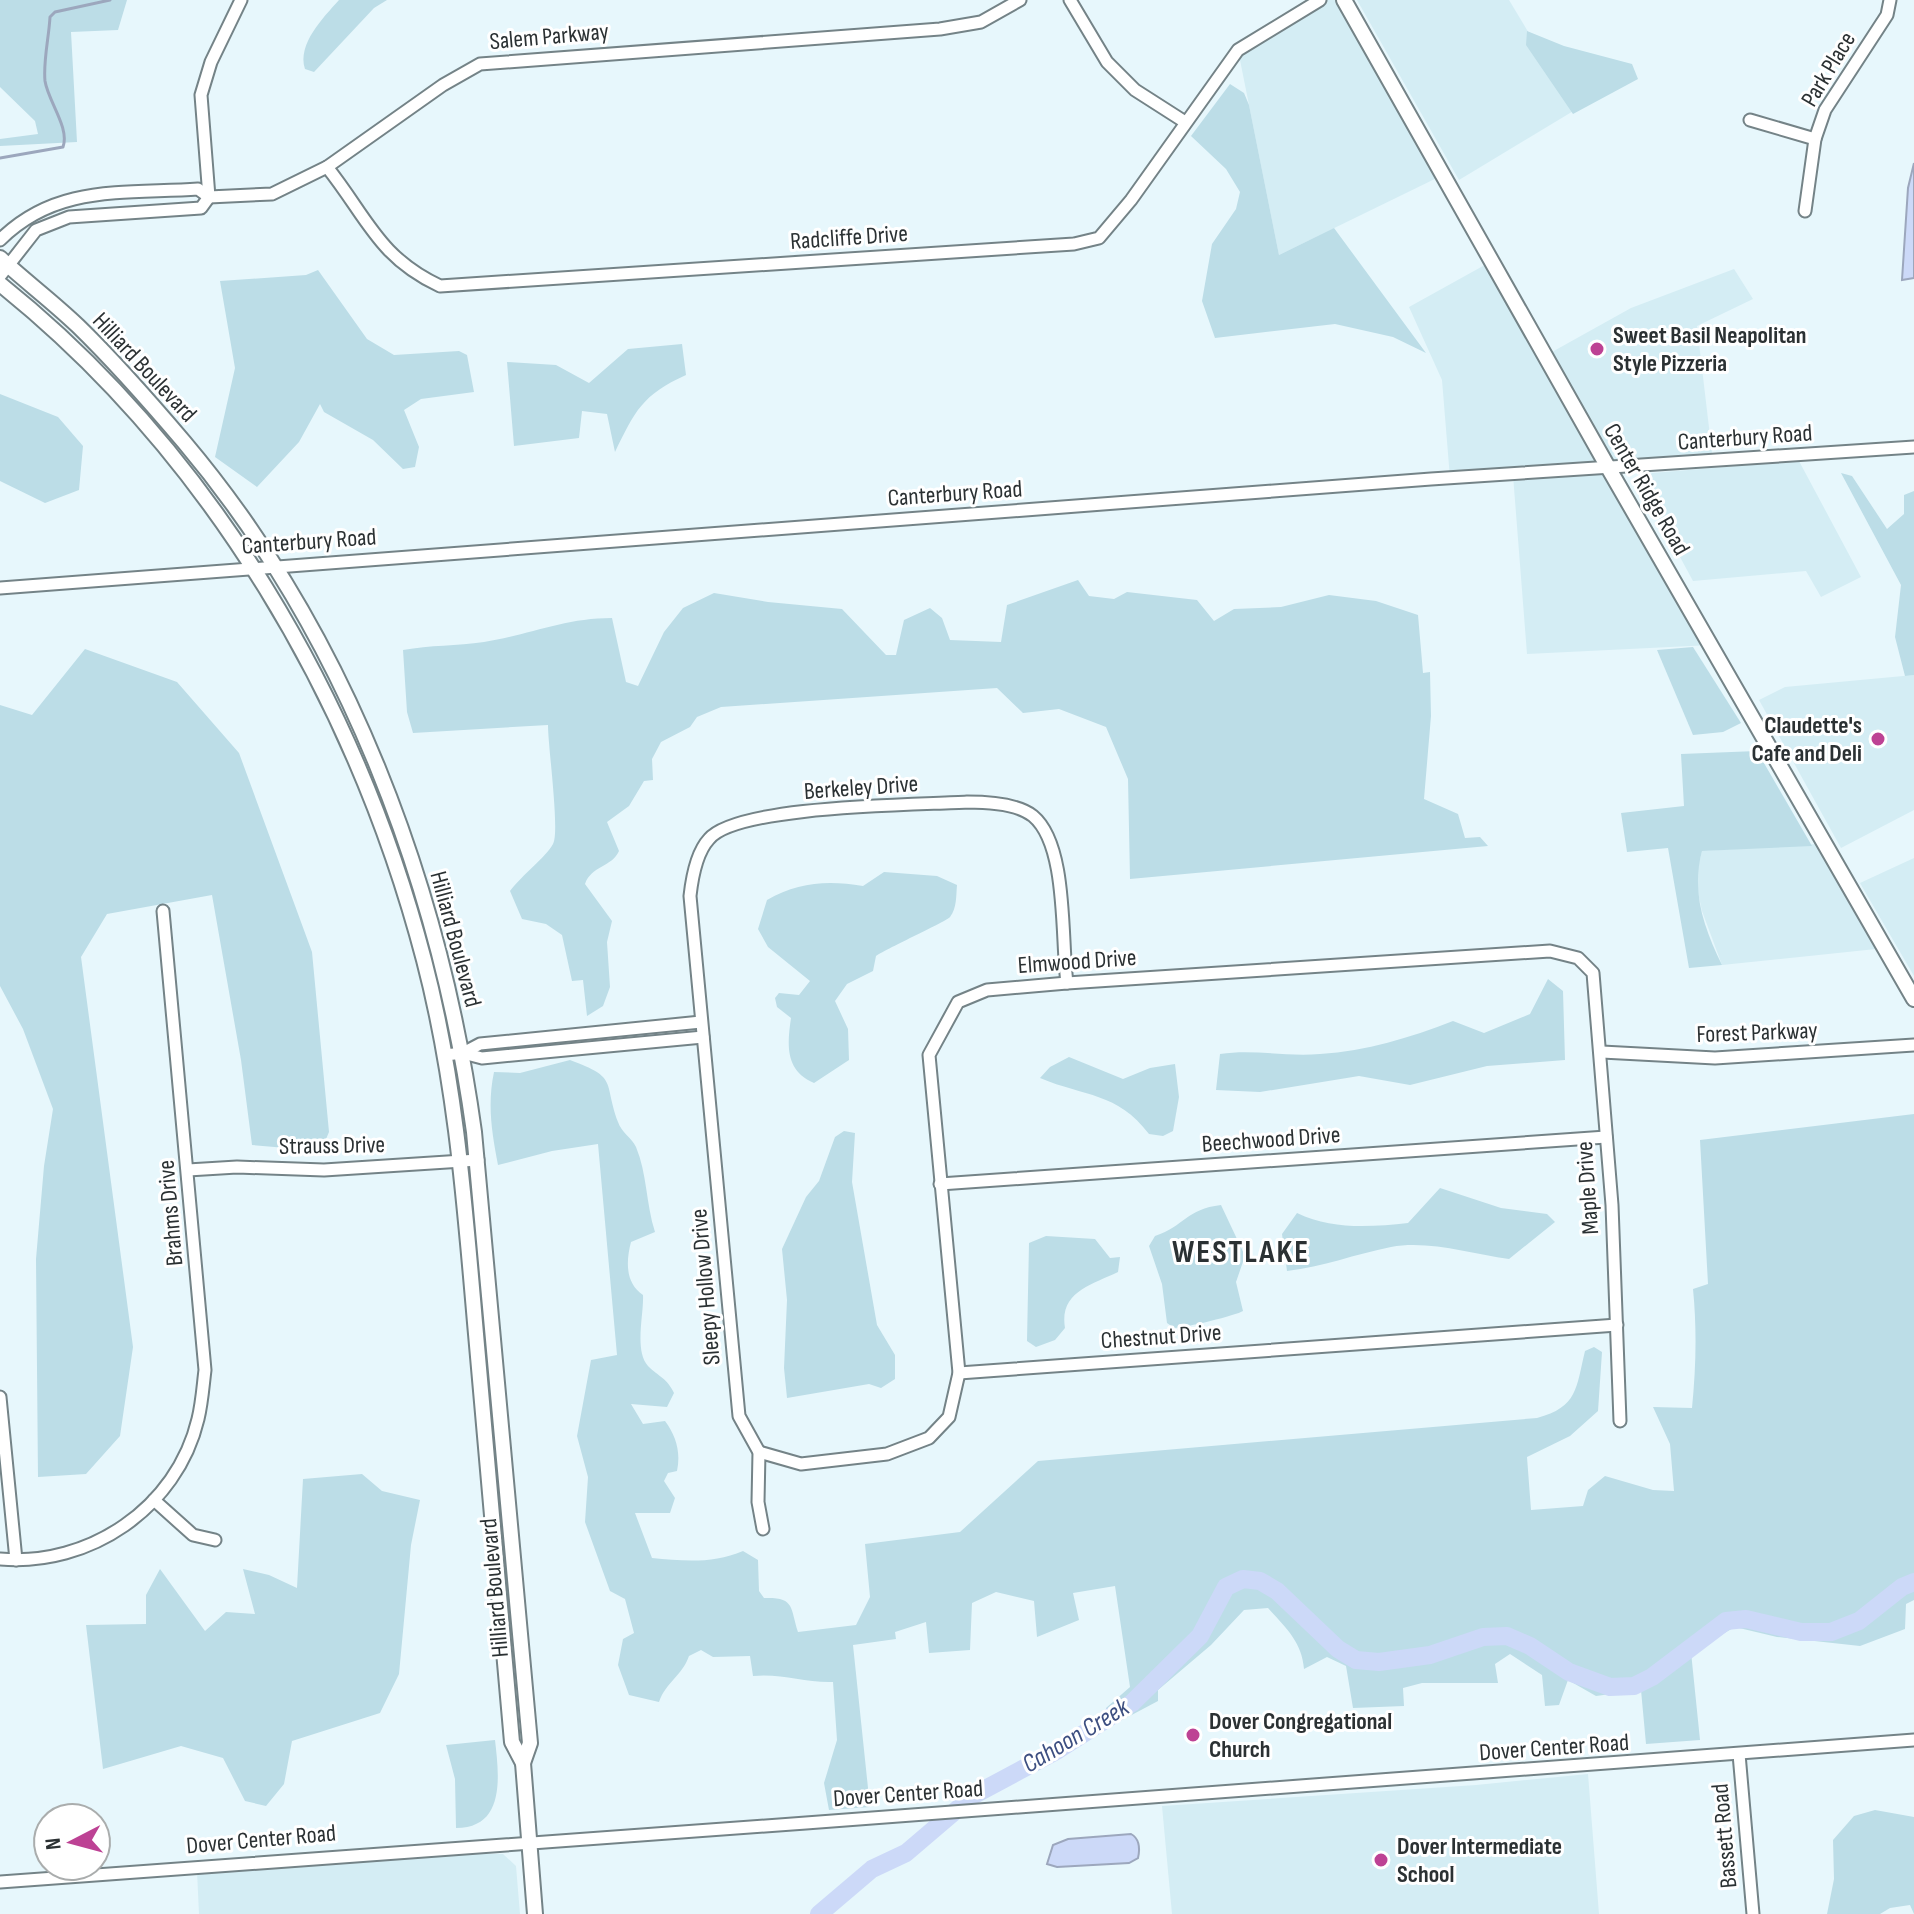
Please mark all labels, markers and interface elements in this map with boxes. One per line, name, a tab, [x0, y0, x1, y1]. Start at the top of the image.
street label: Salem Parkway	[488, 17, 610, 56]
street label: Park Place	[1795, 27, 1862, 112]
street label: Radcliffe Drive	[789, 219, 909, 256]
street label: Hilliard Boulevard	[86, 306, 203, 428]
place label: Sweet Basil Neapolitan Style Pizzeria	[1613, 321, 1807, 378]
marker: Sweet Basil Neapolitan Style Pizzeria	[1588, 340, 1606, 358]
street label: Center Ridge Road	[1597, 418, 1696, 560]
street label: Canterbury Road	[1677, 418, 1813, 457]
street label: Canterbury Road	[887, 474, 1023, 513]
street label: Canterbury Road	[241, 522, 377, 561]
place label: Claudette's Cafe and Deli	[1752, 711, 1862, 768]
marker: Claudette's Cafe and Deli	[1869, 730, 1887, 748]
street label: Berkeley Drive	[803, 769, 919, 806]
street label: Hilliard Boulevard	[423, 868, 488, 1010]
street label: Elmwood Drive	[1017, 943, 1137, 980]
street label: Forest Parkway	[1696, 1016, 1818, 1049]
street label: Beechwood Drive	[1201, 1120, 1341, 1159]
street label: Strauss Drive	[279, 1130, 385, 1161]
street label: Maple Drive	[1570, 1140, 1605, 1235]
street label: Brahms Drive	[151, 1159, 190, 1267]
street label: Sleepy Hollow Drive	[684, 1207, 727, 1366]
district label: WESTLAKE	[1172, 1233, 1310, 1272]
street label: Chestnut Drive	[1100, 1318, 1222, 1355]
street label: Hilliard Boulevard	[474, 1517, 515, 1659]
water label: Cahoon Creek	[1017, 1692, 1136, 1780]
place label: Dover Congregational Church	[1209, 1707, 1392, 1764]
marker: Dover Congregational Church	[1184, 1726, 1202, 1744]
street label: Dover Center Road	[1478, 1728, 1630, 1767]
street label: Dover Center Road	[832, 1774, 984, 1813]
street label: Bassett Road	[1705, 1782, 1744, 1889]
north arrow	[32, 1802, 112, 1882]
street label: Dover Center Road	[185, 1819, 337, 1860]
place label: Dover Intermediate School	[1397, 1832, 1562, 1889]
text: N	[40, 1837, 68, 1851]
marker: Dover Intermediate School	[1372, 1851, 1390, 1869]

